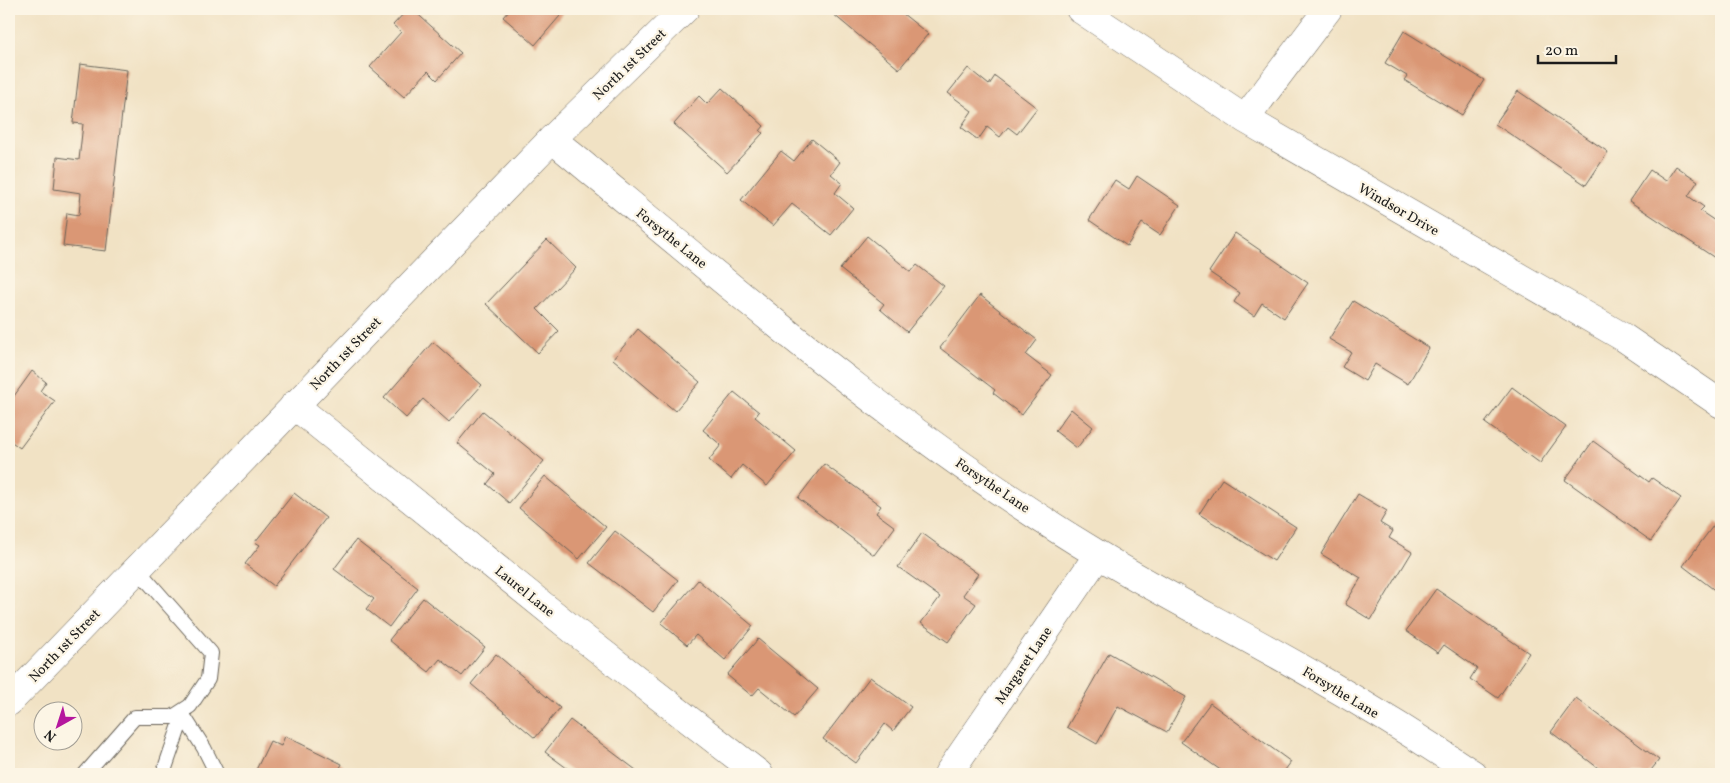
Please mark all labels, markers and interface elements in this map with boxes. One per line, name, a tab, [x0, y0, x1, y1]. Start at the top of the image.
street label: North 1st Street	[589, 25, 671, 105]
scale bar	[1538, 32, 1615, 64]
text: 20 m	[1545, 41, 1578, 62]
street label: Windsor Drive	[1354, 179, 1442, 241]
street label: Forsythe Lane	[632, 205, 711, 274]
street label: North 1st Street	[306, 313, 386, 395]
street label: Forsythe Lane	[951, 454, 1034, 518]
street label: Laurel Lane	[490, 562, 558, 622]
street label: North 1st Street	[25, 605, 105, 687]
street label: Margaret Lane	[991, 623, 1057, 708]
street label: Forsythe Lane	[1298, 663, 1382, 724]
north arrow	[32, 700, 82, 750]
text: N	[41, 724, 61, 746]

